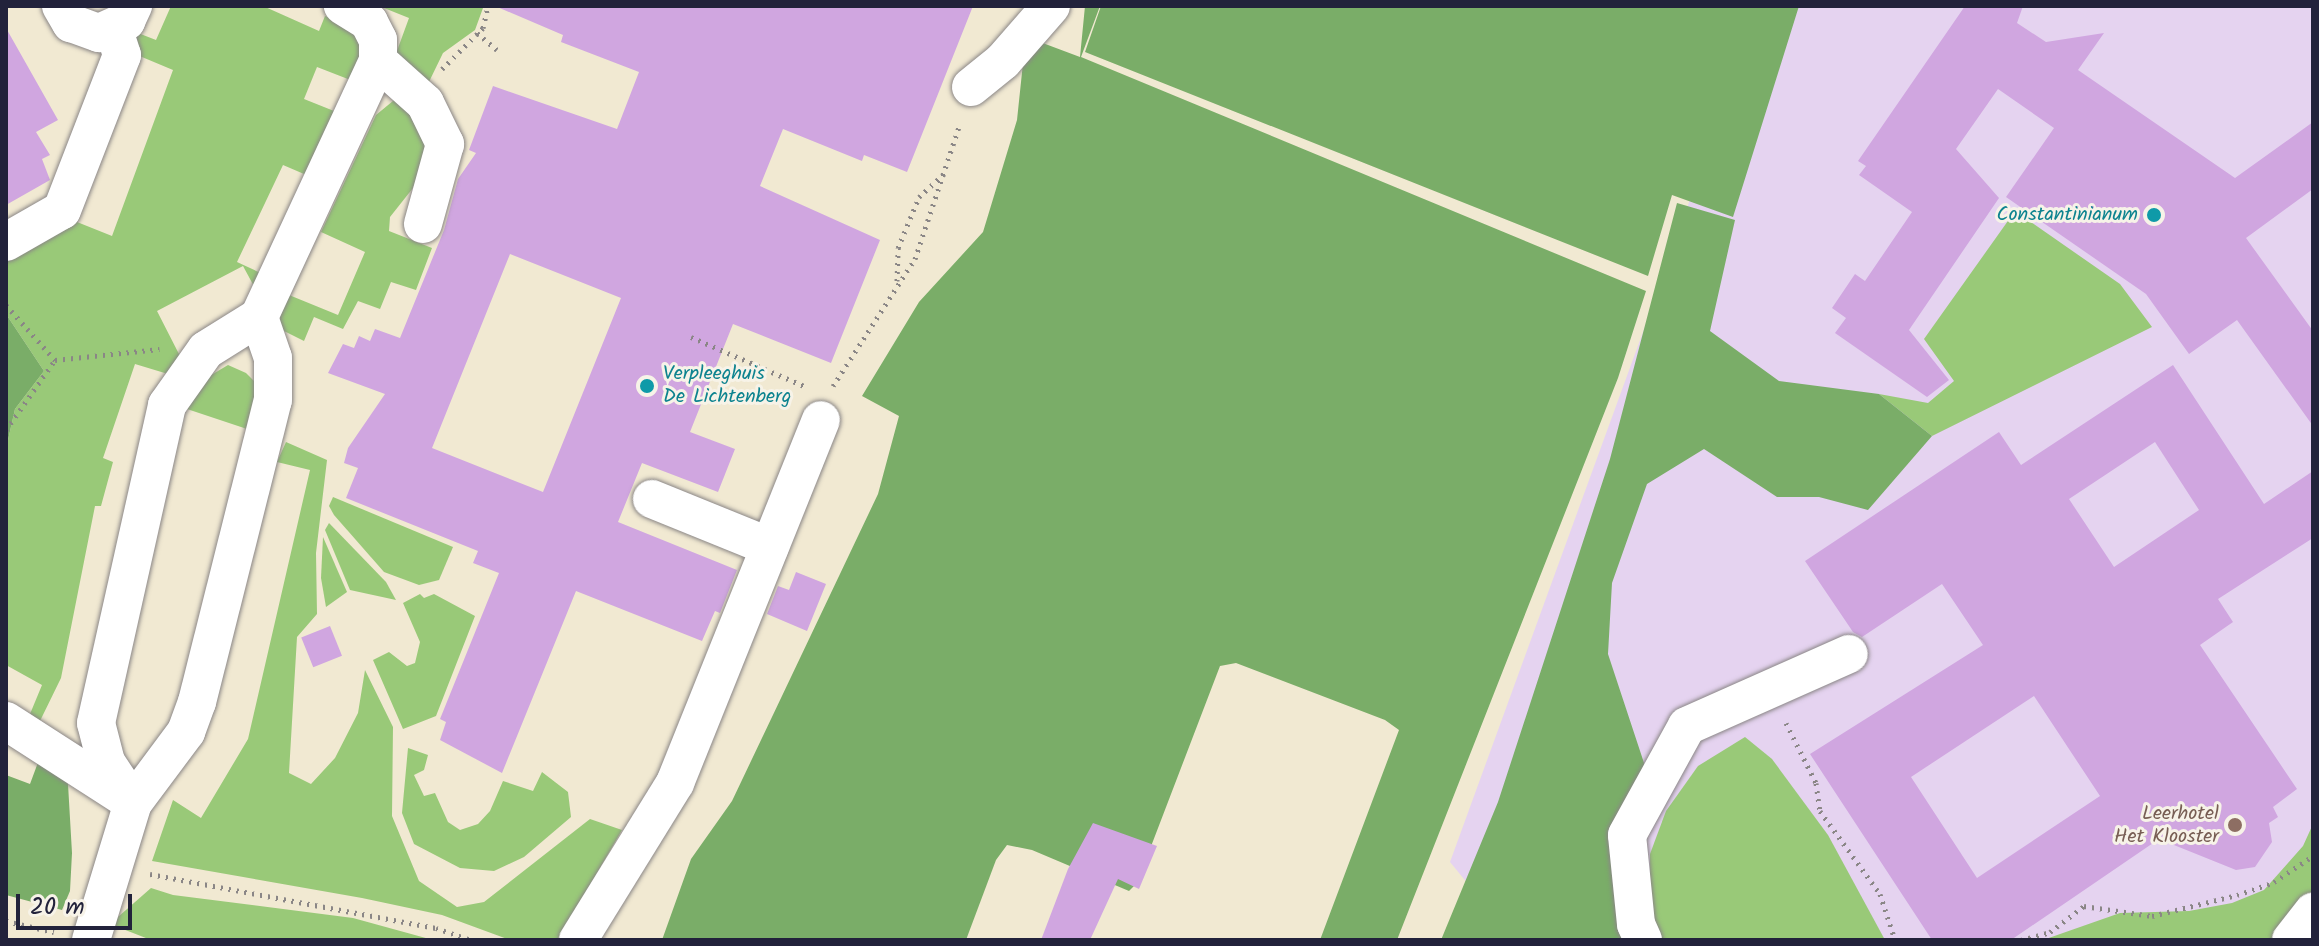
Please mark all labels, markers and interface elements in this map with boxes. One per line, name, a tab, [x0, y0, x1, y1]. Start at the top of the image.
place label: Constantinianum	[1997, 203, 2138, 227]
marker: Constantinianum	[2145, 206, 2163, 224]
place label: Verpleeghuis De Lichtenberg	[663, 362, 791, 409]
marker: Verpleeghuis De Lichtenberg	[638, 377, 656, 395]
place label: Leerhotel Het Klooster	[2114, 802, 2219, 849]
marker: Leerhotel Het Klooster	[2226, 816, 2244, 834]
scale bar	[20, 878, 136, 928]
text: 20 m	[30, 888, 85, 927]

